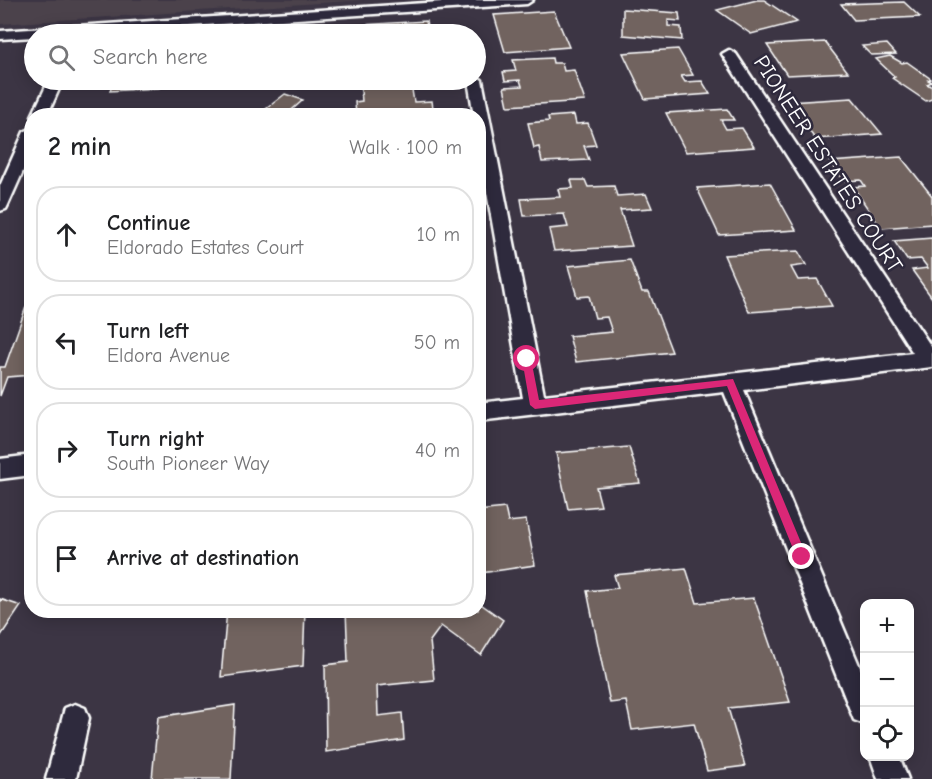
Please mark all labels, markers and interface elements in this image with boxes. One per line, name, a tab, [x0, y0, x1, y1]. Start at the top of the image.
search box	[24, 24, 486, 90]
icon: search	[45, 41, 78, 74]
text: Search here	[93, 44, 208, 70]
street label: PIONEER ESTATES COURT	[748, 51, 908, 278]
text: 2 min	[48, 132, 111, 162]
text: Walk · 100 m	[349, 136, 462, 159]
text: Continue	[107, 210, 190, 236]
icon: ahead	[50, 218, 83, 251]
text: 10 m	[417, 223, 460, 246]
text: Eldorado Estates Court	[107, 236, 303, 259]
text: Turn left	[107, 318, 189, 344]
icon: left	[50, 326, 83, 359]
text: 50 m	[414, 331, 460, 354]
text: Eldora Avenue	[107, 344, 230, 367]
route start	[513, 345, 539, 371]
text: Turn right	[107, 426, 204, 452]
icon: right	[50, 434, 83, 467]
text: 40 m	[415, 439, 460, 462]
text: South Pioneer Way	[107, 452, 269, 475]
icon: arrive	[50, 542, 83, 575]
route end	[788, 543, 814, 569]
text: Arrive at destination	[107, 545, 299, 571]
map controls	[860, 599, 914, 761]
button: +	[860, 599, 914, 653]
button: −	[860, 653, 914, 707]
button: locate	[860, 707, 914, 761]

